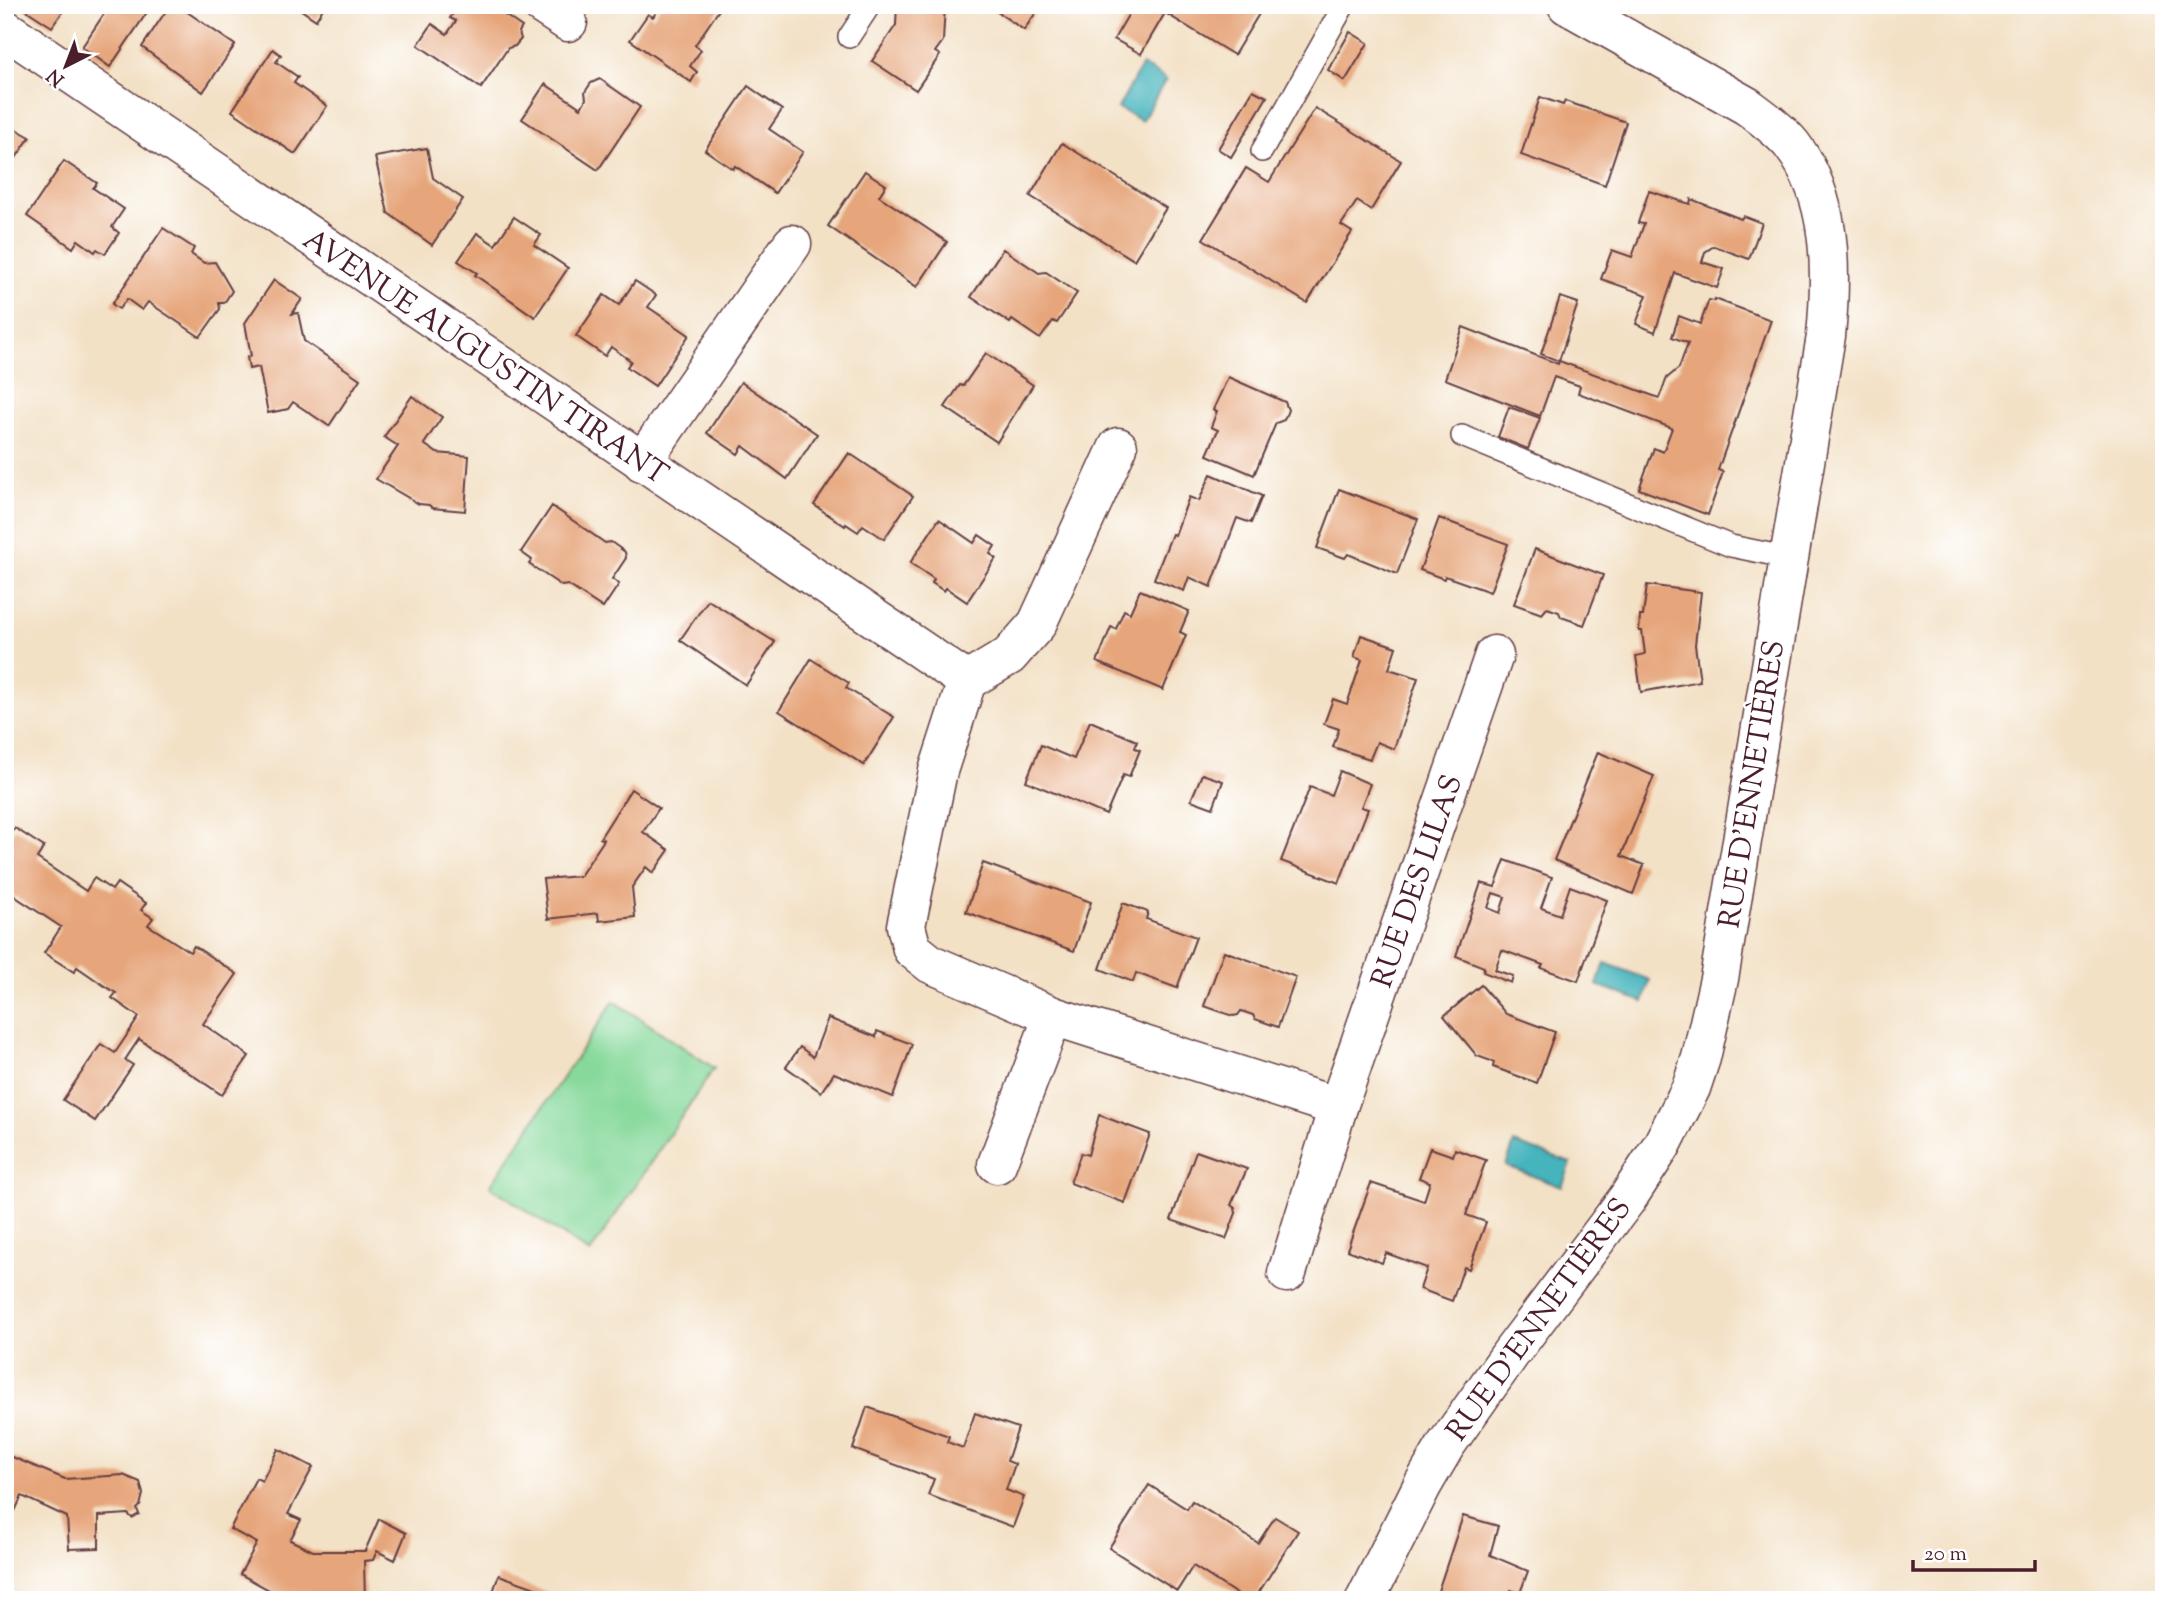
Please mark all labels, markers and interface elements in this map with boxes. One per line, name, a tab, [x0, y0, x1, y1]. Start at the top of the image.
north arrow	[32, 32, 102, 102]
text: N	[42, 62, 71, 92]
street label: AVENUE AUGUSTIN TIRANT	[293, 219, 676, 497]
street label: RUE D'ENNETIÈRES	[1709, 637, 1797, 932]
street label: RUE DES LILAS	[1362, 770, 1475, 994]
street label: RUE D'ENNETIÈRES	[1437, 1190, 1643, 1451]
scale bar	[1913, 1528, 2036, 1572]
text: 20 m	[1924, 1540, 1967, 1570]

